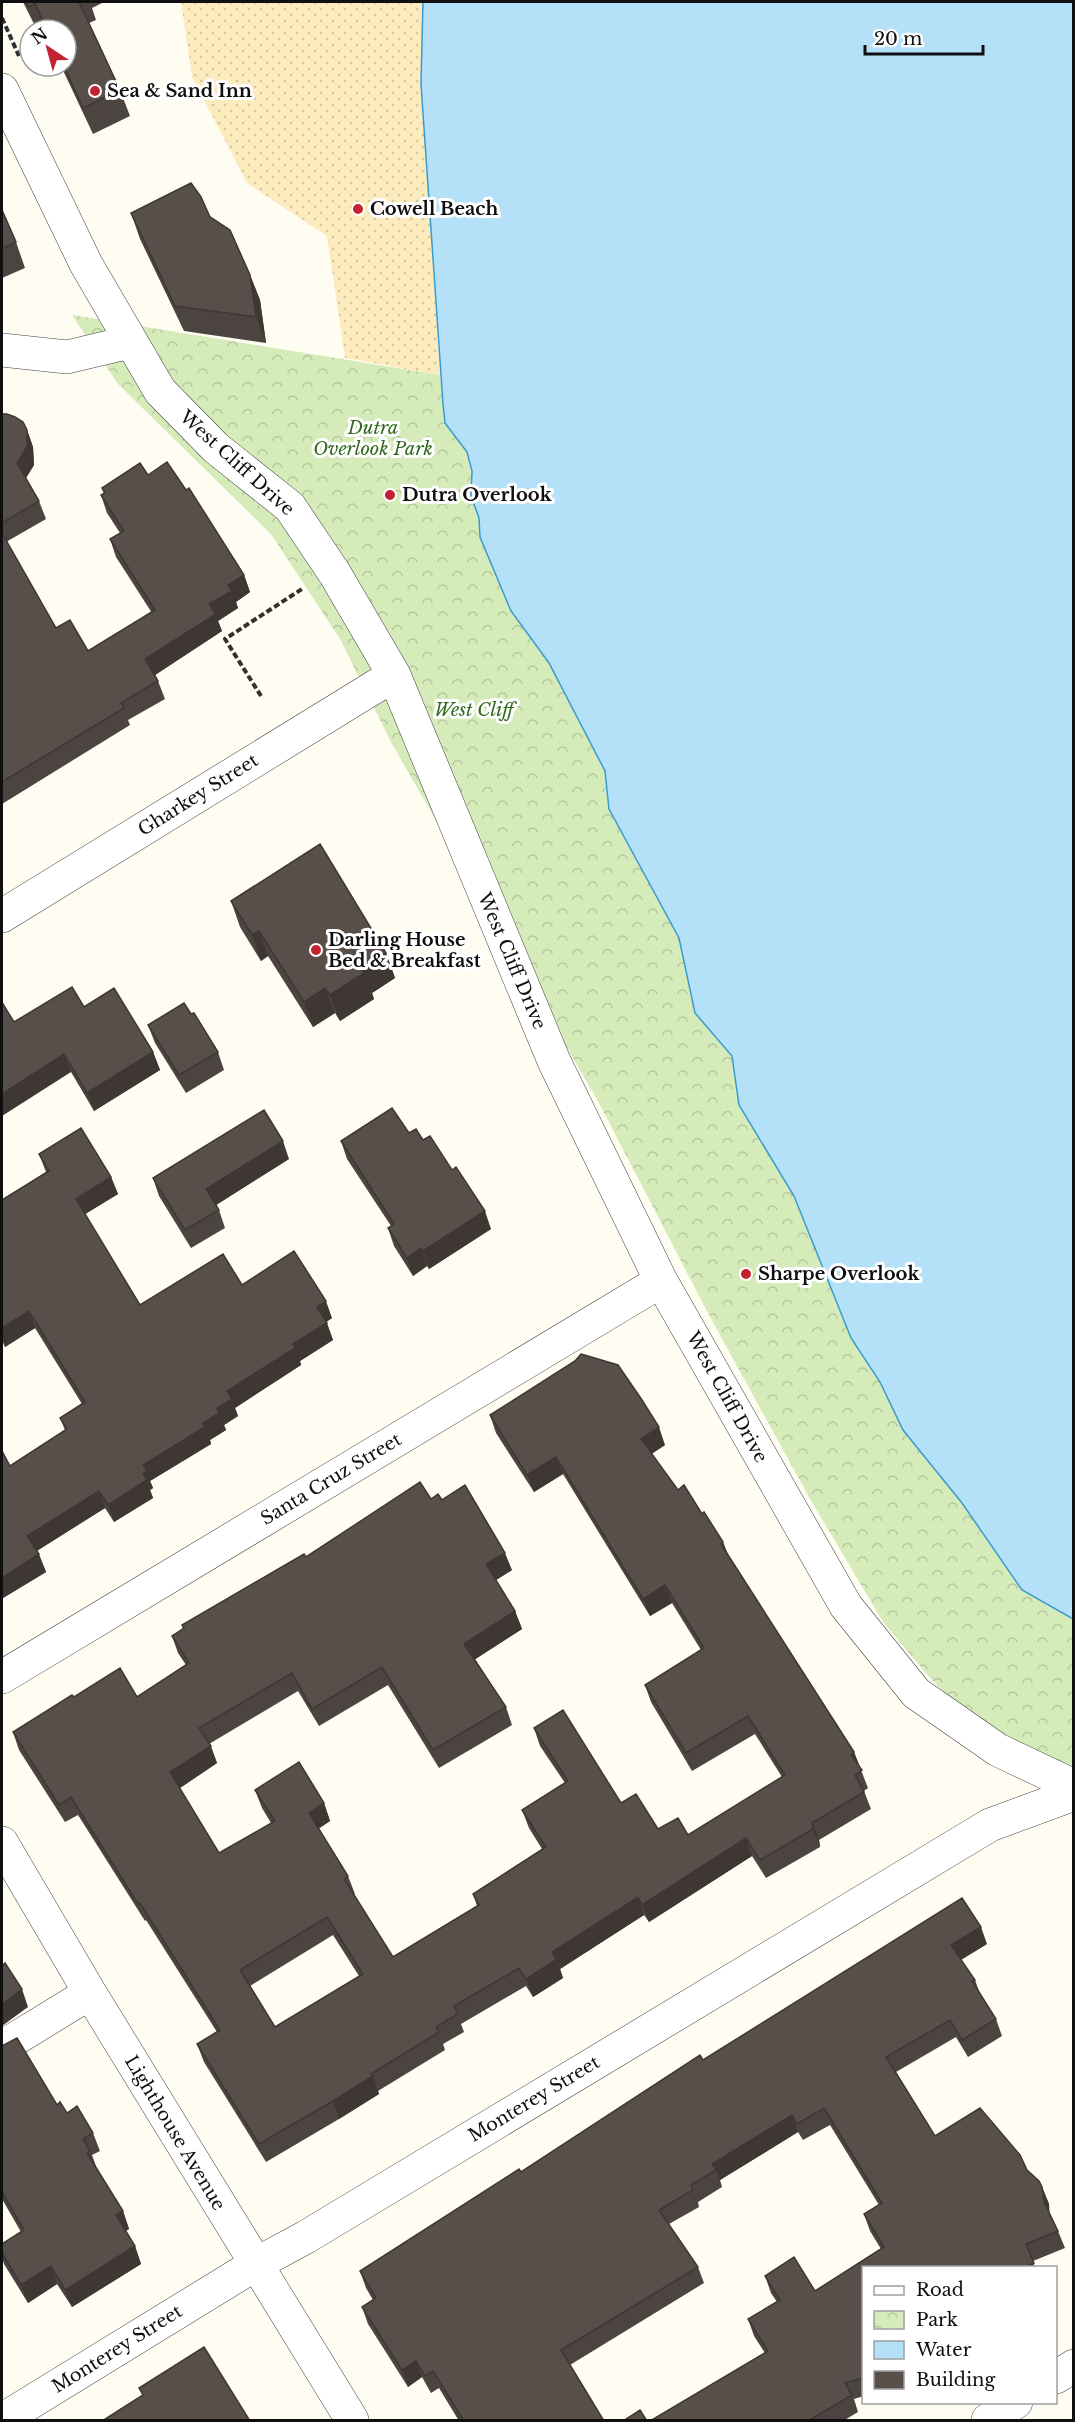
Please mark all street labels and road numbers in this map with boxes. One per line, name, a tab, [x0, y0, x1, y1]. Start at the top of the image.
street label: West Cliff Drive	[174, 405, 299, 520]
street label: Gharkey Street	[134, 749, 262, 841]
street label: West Cliff Drive	[473, 888, 551, 1033]
street label: West Cliff Drive	[681, 1327, 772, 1466]
street label: Santa Cruz Street	[257, 1428, 405, 1530]
street label: Monterey Street	[464, 2051, 604, 2147]
street label: Lighthouse Avenue	[120, 2052, 230, 2214]
street label: Monterey Street	[48, 2300, 186, 2398]

